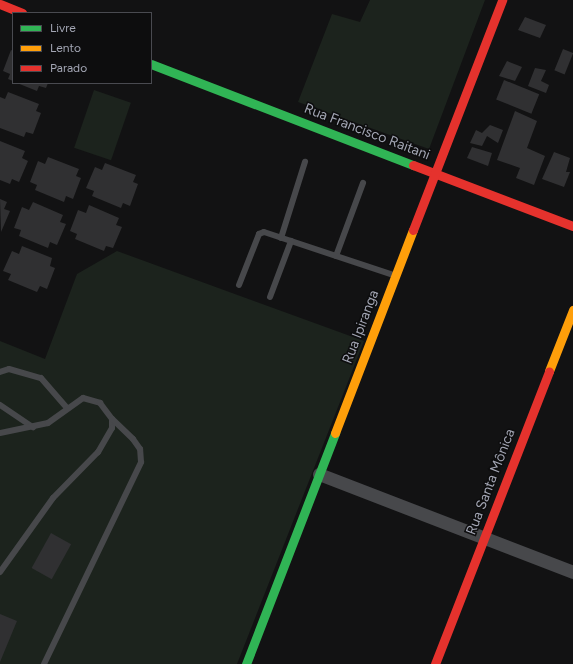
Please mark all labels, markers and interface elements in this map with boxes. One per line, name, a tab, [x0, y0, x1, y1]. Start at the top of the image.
legend	[12, 12, 152, 84]
text: Livre	[50, 21, 76, 35]
text: Lento	[50, 41, 81, 55]
text: Parado	[50, 61, 87, 75]
street label: Rua Francisco Raitani	[302, 100, 432, 164]
street label: Rua Ipiranga	[339, 288, 383, 366]
street label: Rua Santa Mônica	[463, 427, 519, 537]

